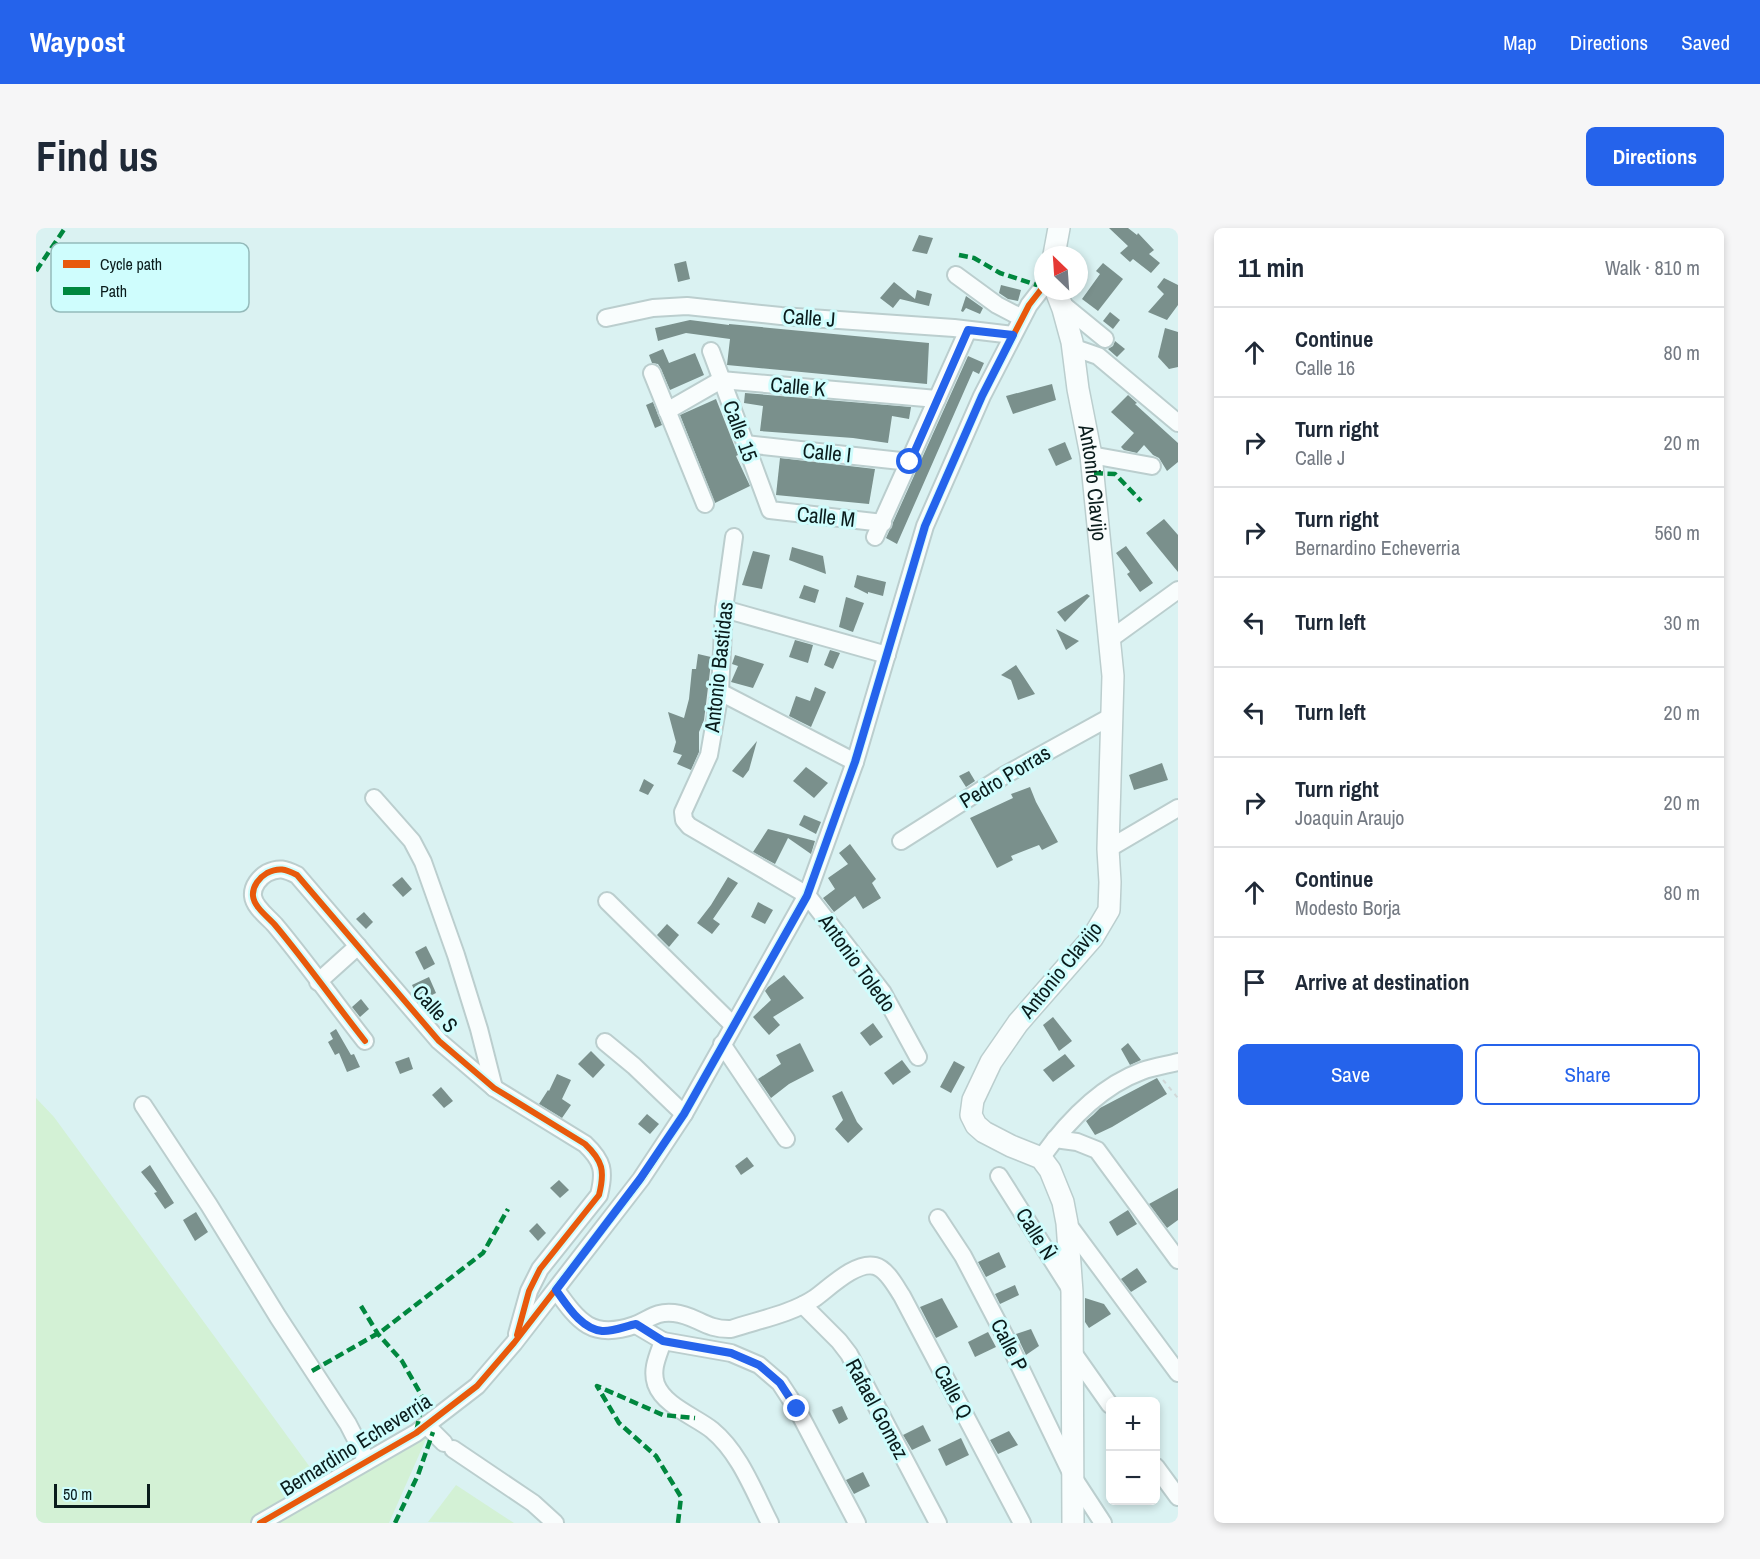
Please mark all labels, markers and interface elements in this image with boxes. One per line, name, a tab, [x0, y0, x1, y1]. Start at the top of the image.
text: Waypost	[30, 23, 125, 61]
text: Map	[1503, 28, 1537, 57]
text: Directions	[1570, 28, 1648, 57]
text: Saved	[1681, 28, 1730, 57]
button: Directions	[1586, 127, 1724, 186]
text: Find us	[36, 128, 158, 184]
legend	[51, 243, 249, 312]
north arrow	[1034, 246, 1088, 300]
text: 11 min	[1238, 250, 1304, 285]
text: Cycle path	[100, 253, 162, 275]
text: Walk · 810 m	[1605, 254, 1700, 281]
text: Path	[100, 280, 127, 302]
street label: Calle J	[782, 301, 836, 334]
text: Continue	[1295, 324, 1373, 354]
icon: ahead	[1238, 336, 1271, 369]
text: 80 m	[1664, 339, 1700, 366]
text: Calle 16	[1295, 354, 1355, 381]
street label: Calle K	[769, 370, 827, 403]
street label: Calle 15	[716, 396, 765, 465]
text: Turn right	[1295, 414, 1379, 444]
street label: Antonio Clavijo	[1071, 421, 1114, 542]
icon: right	[1238, 426, 1271, 459]
text: 20 m	[1664, 429, 1700, 456]
street label: Calle I	[801, 436, 853, 469]
text: Calle J	[1295, 444, 1345, 471]
route start	[896, 448, 922, 474]
street label: Calle M	[796, 499, 857, 534]
text: Turn right	[1295, 504, 1379, 534]
icon: right	[1238, 516, 1271, 549]
text: 560 m	[1654, 519, 1700, 546]
text: Bernardino Echeverria	[1295, 534, 1460, 561]
street label: Antonio Bastidas	[697, 600, 740, 735]
icon: left	[1238, 606, 1271, 639]
text: Turn left	[1295, 607, 1366, 637]
text: 30 m	[1664, 609, 1700, 636]
icon: left	[1238, 696, 1271, 729]
text: Turn left	[1295, 697, 1366, 727]
text: 20 m	[1664, 699, 1700, 726]
street label: Pedro Porras	[954, 738, 1056, 815]
text: Turn right	[1295, 774, 1379, 804]
icon: right	[1238, 786, 1271, 819]
text: 20 m	[1664, 789, 1700, 816]
text: Joaquin Araujo	[1295, 804, 1404, 831]
text: Continue	[1295, 864, 1373, 894]
icon: ahead	[1238, 876, 1271, 909]
text: 80 m	[1664, 879, 1700, 906]
text: Modesto Borja	[1295, 894, 1401, 921]
street label: Antonio Toledo	[811, 907, 903, 1018]
street label: Antonio Clavijo	[1012, 915, 1109, 1025]
icon: arrive	[1238, 966, 1271, 999]
text: Arrive at destination	[1295, 967, 1469, 997]
street label: Calle S	[406, 978, 465, 1039]
button: Save	[1238, 1044, 1463, 1105]
button: Share	[1475, 1044, 1700, 1105]
street label: Calle Ñ	[1009, 1202, 1064, 1265]
street label: Calle P	[984, 1313, 1035, 1376]
street label: Rafael Gomez	[839, 1353, 916, 1465]
street label: Calle Q	[927, 1360, 980, 1424]
street label: Bernardino Echeverria	[275, 1386, 437, 1503]
route end	[783, 1395, 809, 1421]
map controls	[1106, 1397, 1160, 1505]
button: +	[1106, 1397, 1160, 1451]
button: −	[1106, 1451, 1160, 1505]
scale bar	[54, 1481, 150, 1508]
text: 50 m	[63, 1483, 92, 1505]

